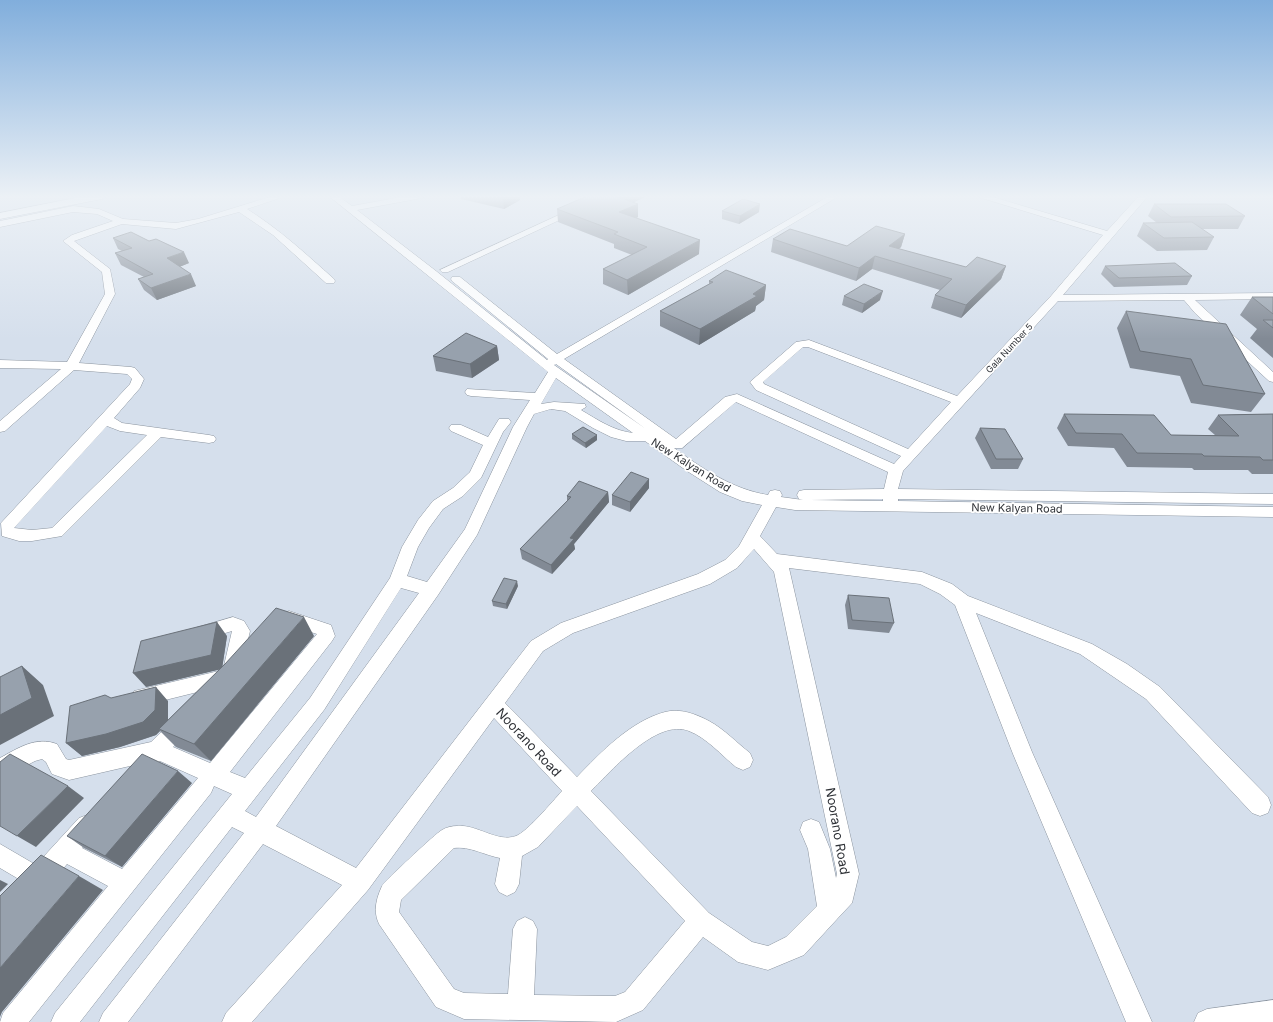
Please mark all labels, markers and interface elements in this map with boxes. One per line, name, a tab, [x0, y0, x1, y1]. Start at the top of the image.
street label: Gala Number 5	[983, 321, 1035, 375]
street label: New Kalyan Road	[649, 435, 733, 495]
street label: New Kalyan Road	[971, 500, 1063, 516]
street label: Noorano Road	[493, 704, 565, 780]
street label: Noorano Road	[822, 786, 854, 876]

